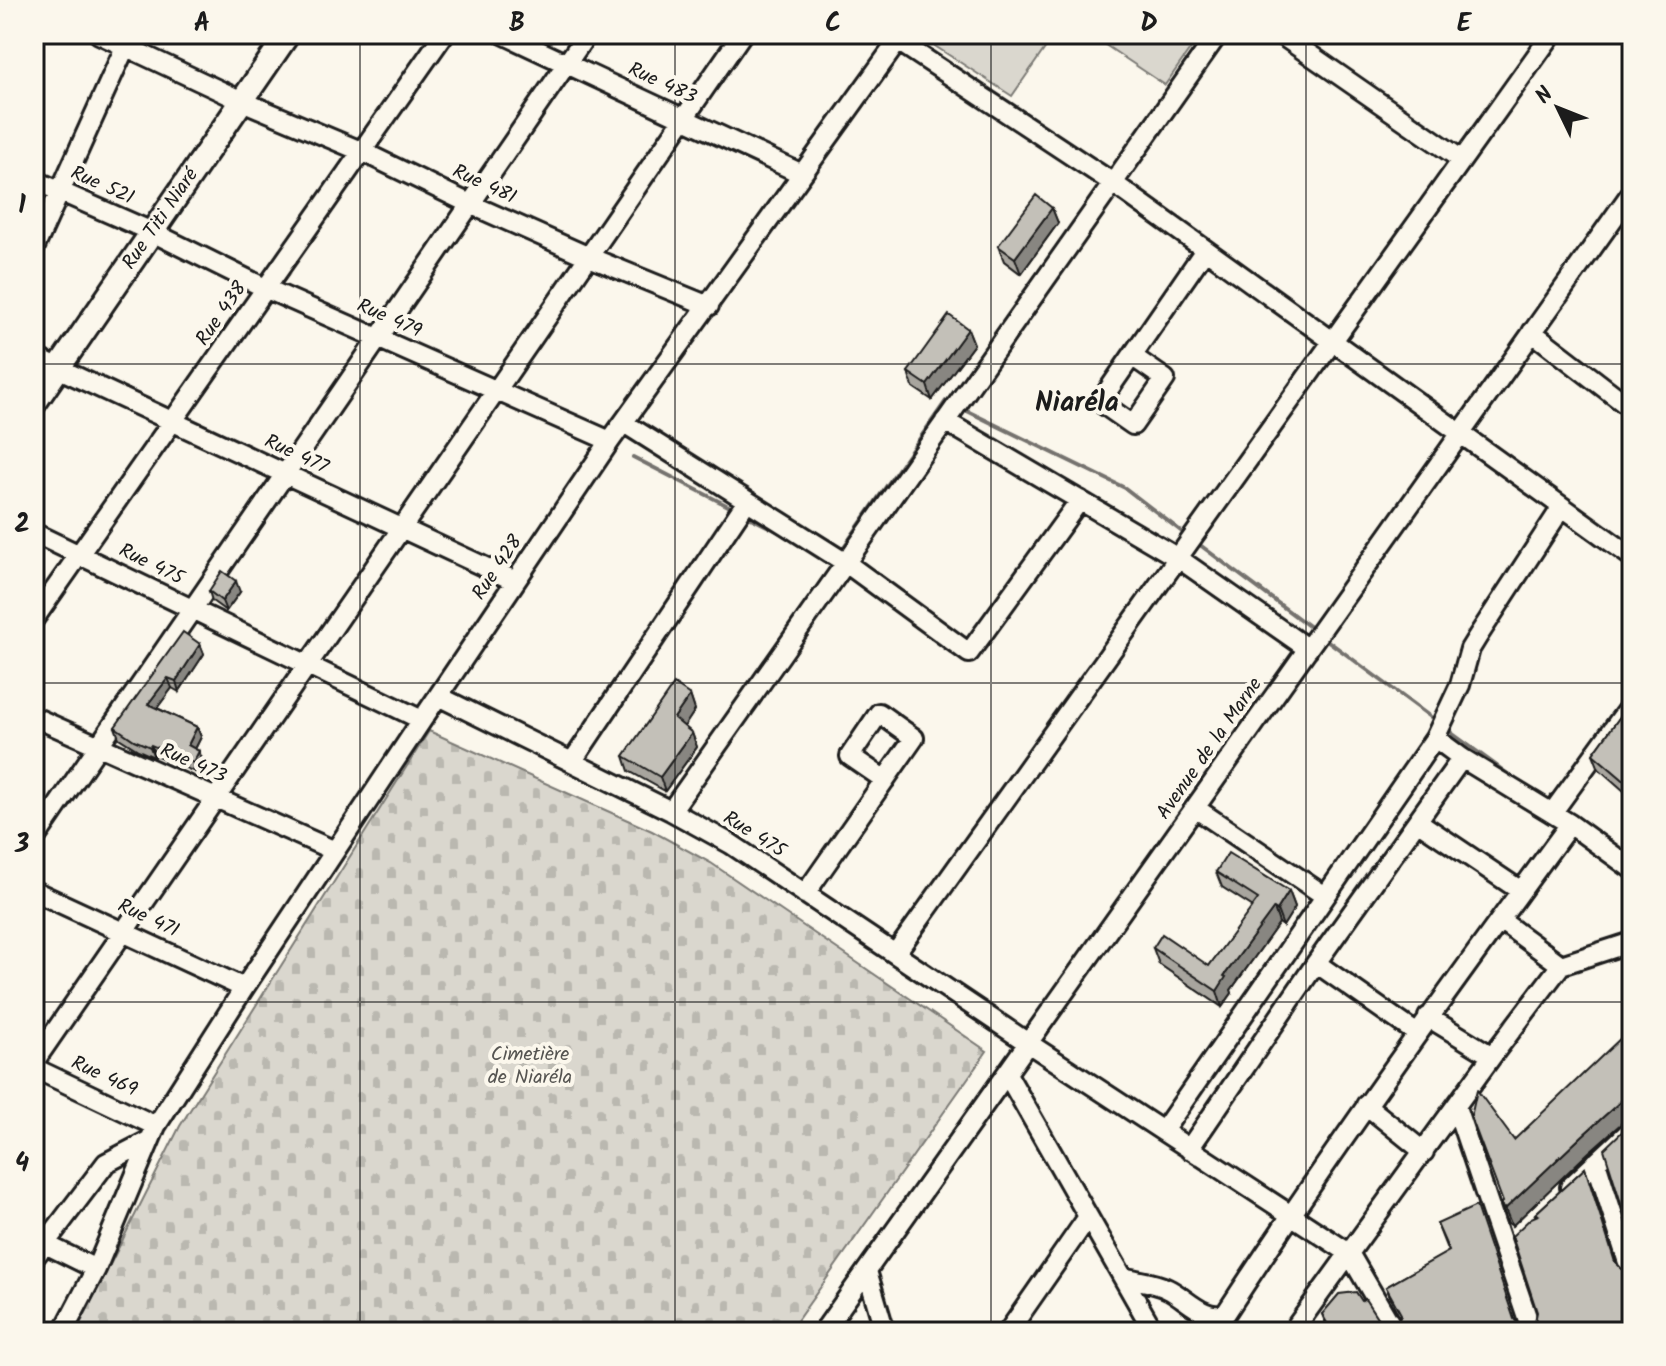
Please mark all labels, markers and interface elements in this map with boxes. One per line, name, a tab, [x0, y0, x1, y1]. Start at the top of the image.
text: A	[194, 3, 210, 45]
text: B	[509, 3, 525, 45]
text: C	[825, 3, 841, 45]
text: D	[1140, 3, 1158, 45]
text: E	[1457, 3, 1473, 45]
street label: Rue 483	[622, 54, 702, 114]
north arrow	[1518, 68, 1598, 148]
text: N	[1528, 79, 1563, 113]
street label: Rue 481	[447, 156, 521, 214]
street label: Rue 521	[65, 158, 139, 214]
street label: Rue Titi Niaré	[114, 161, 208, 277]
text: 1	[18, 185, 26, 227]
street label: Rue 438	[188, 274, 257, 353]
street label: Rue 479	[351, 290, 427, 348]
district label: Niaréla	[1035, 381, 1119, 426]
street label: Rue 477	[259, 426, 334, 484]
text: 2	[14, 504, 30, 546]
street label: Rue 428	[464, 528, 532, 607]
street label: Rue 475	[113, 535, 190, 595]
street label: Avenue de la Marne	[1149, 671, 1271, 827]
street label: Rue 473	[155, 735, 231, 793]
street label: Rue 475	[716, 803, 793, 868]
text: 3	[14, 824, 29, 866]
street label: Rue 471	[112, 891, 184, 947]
park label: Cimetière de Niaréla	[488, 1039, 572, 1094]
street label: Rue 469	[65, 1048, 143, 1106]
text: 4	[15, 1143, 29, 1185]

